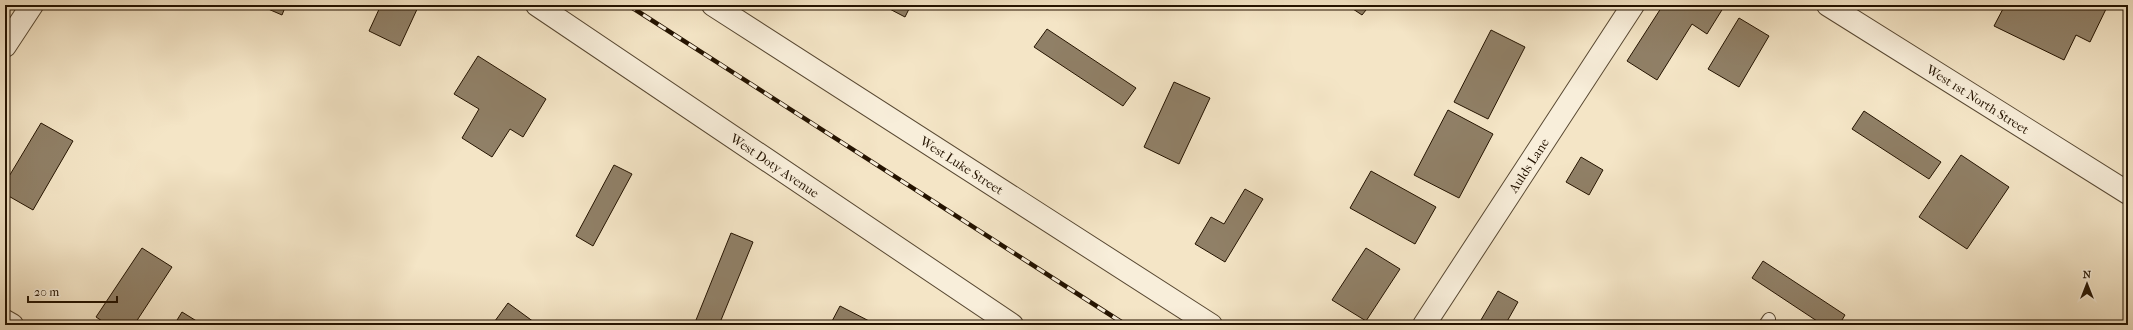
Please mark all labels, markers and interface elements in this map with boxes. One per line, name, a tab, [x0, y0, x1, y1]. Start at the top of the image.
street label: West 1st North Street	[1923, 61, 2032, 137]
street label: West Doty Avenue	[727, 130, 822, 201]
street label: West Luke Street	[917, 133, 1006, 198]
street label: Aulds Lane	[1505, 135, 1552, 196]
north arrow	[2067, 264, 2107, 304]
text: N	[2083, 268, 2092, 281]
scale bar	[28, 278, 117, 304]
text: 20 m	[34, 285, 59, 299]

